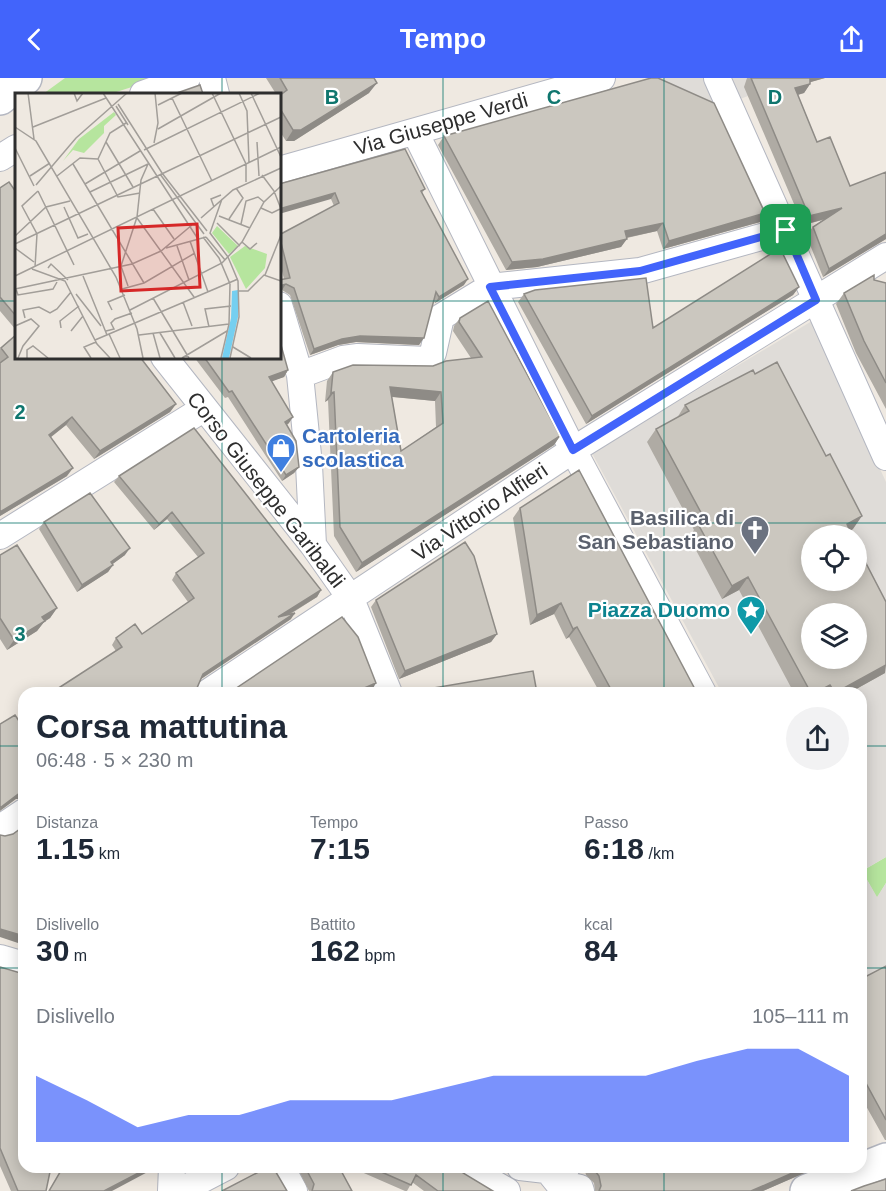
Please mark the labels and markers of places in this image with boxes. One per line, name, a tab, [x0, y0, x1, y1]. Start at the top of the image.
pin	[760, 204, 811, 255]
place label: Cartoleria scolastica	[302, 424, 404, 471]
shop icon: Cartoleria scolastica	[265, 432, 297, 474]
place label: Basilica di San Sebastiano	[578, 506, 734, 553]
church icon: Basilica di San Sebastiano	[739, 514, 771, 556]
place icon: Piazza Duomo	[735, 594, 767, 636]
place label: Piazza Duomo	[588, 598, 730, 621]

